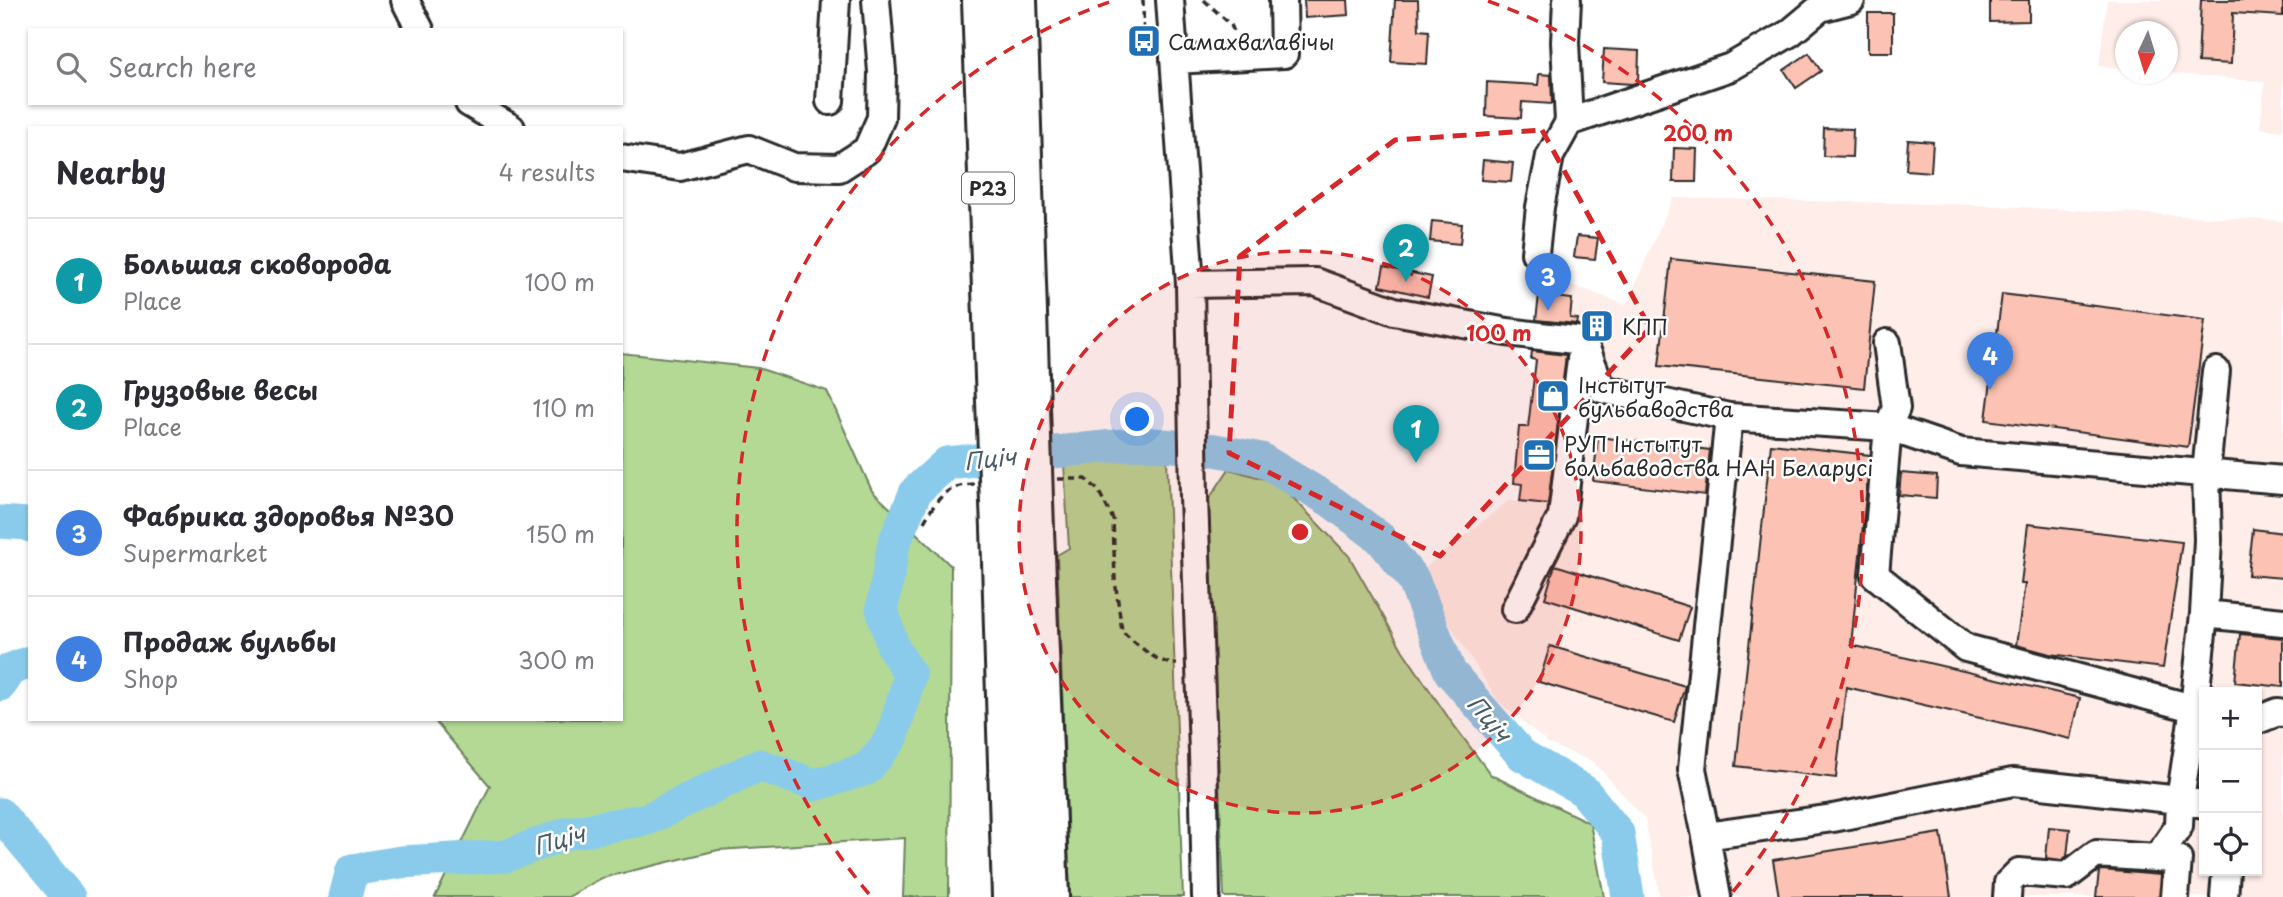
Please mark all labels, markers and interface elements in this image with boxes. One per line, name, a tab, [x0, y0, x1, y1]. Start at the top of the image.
north arrow	[2115, 21, 2178, 84]
bus stop icon: Самахвалавічы	[1125, 22, 1163, 60]
place label: Самахвалавічы	[1168, 25, 1334, 57]
search box	[28, 28, 623, 105]
text: Search here	[108, 47, 257, 86]
icon: search	[52, 48, 90, 86]
text: 200 m	[1663, 116, 1733, 148]
text: Nearby	[56, 149, 166, 194]
text: 4 results	[499, 154, 595, 189]
road number: Р23	[962, 172, 1014, 204]
pin: 2	[1383, 224, 1429, 282]
text: Большая сковорода	[123, 244, 391, 283]
pin: 3	[1525, 253, 1571, 311]
text: 1	[74, 264, 85, 299]
text: 100 m	[525, 264, 595, 299]
text: Place	[123, 283, 182, 318]
building icon: КПП	[1578, 307, 1616, 345]
place label: КПП	[1622, 310, 1668, 342]
text: 100 m	[1466, 316, 1532, 348]
pin: 4	[1967, 332, 2013, 390]
place label: Інстытут бульбаводства	[1578, 368, 1734, 424]
text: Грузовые весы	[123, 370, 318, 409]
shop icon: Інстытут бульбаводства	[1534, 377, 1572, 415]
text: 2	[71, 390, 87, 425]
text: 110 m	[533, 390, 595, 425]
your location	[1120, 402, 1154, 436]
pin: 1	[1393, 405, 1439, 463]
text: Place	[123, 409, 182, 444]
place label: РУП Інстытут больбаводства НАН Беларусі	[1564, 427, 1873, 483]
office icon: РУП Інстытут больбаводства НАН Беларусі	[1520, 436, 1558, 474]
water label: Пціч	[962, 438, 1020, 478]
text: Фабрика здоровья №30	[123, 496, 454, 535]
text: 3	[71, 516, 87, 551]
text: 150 m	[526, 516, 595, 551]
centre of rings	[1288, 520, 1312, 544]
text: Supermarket	[123, 535, 267, 570]
text: Продаж бульбы	[123, 622, 336, 661]
text: 4	[71, 642, 87, 677]
text: 300 m	[518, 642, 595, 677]
text: Shop	[123, 661, 178, 696]
water label: Пціч	[1460, 687, 1522, 751]
map controls	[2199, 687, 2262, 876]
button: +	[2199, 687, 2262, 750]
button: −	[2199, 750, 2262, 813]
button: locate	[2199, 813, 2262, 876]
water label: Пціч	[529, 814, 591, 863]

